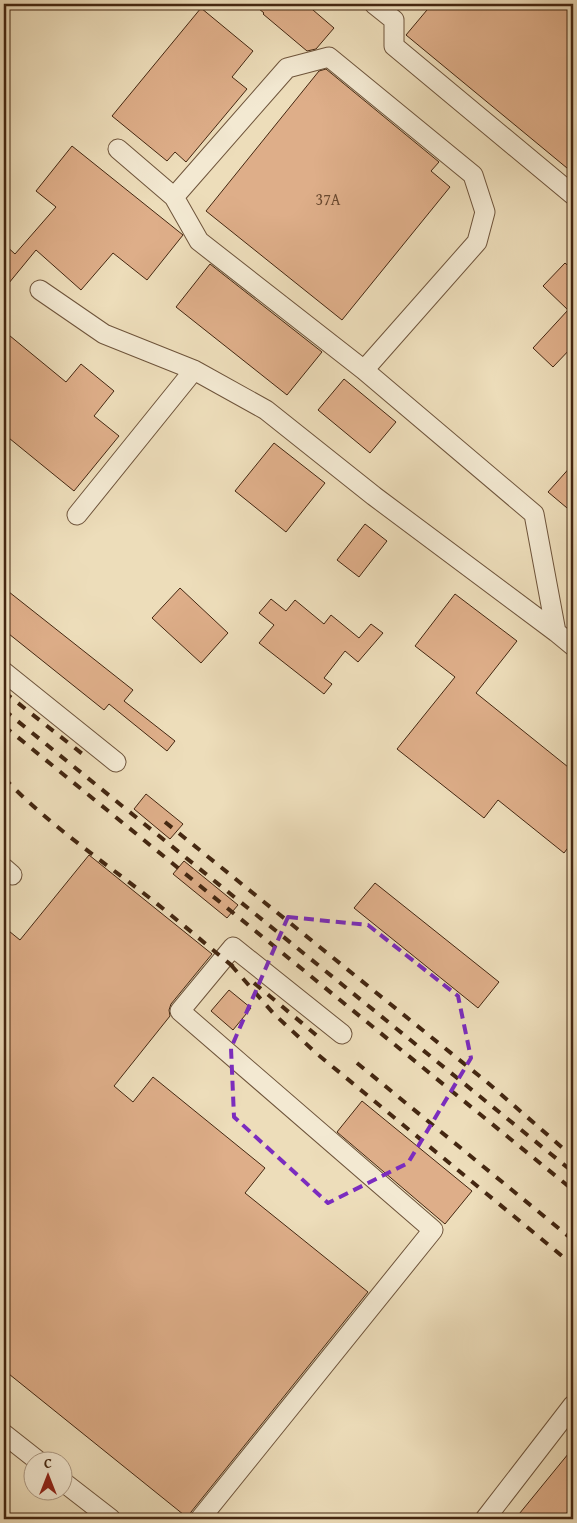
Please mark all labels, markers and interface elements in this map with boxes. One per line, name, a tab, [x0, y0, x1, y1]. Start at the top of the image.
house number: 37А	[315, 187, 341, 211]
north arrow	[22, 1450, 72, 1500]
text: С	[44, 1453, 52, 1473]

